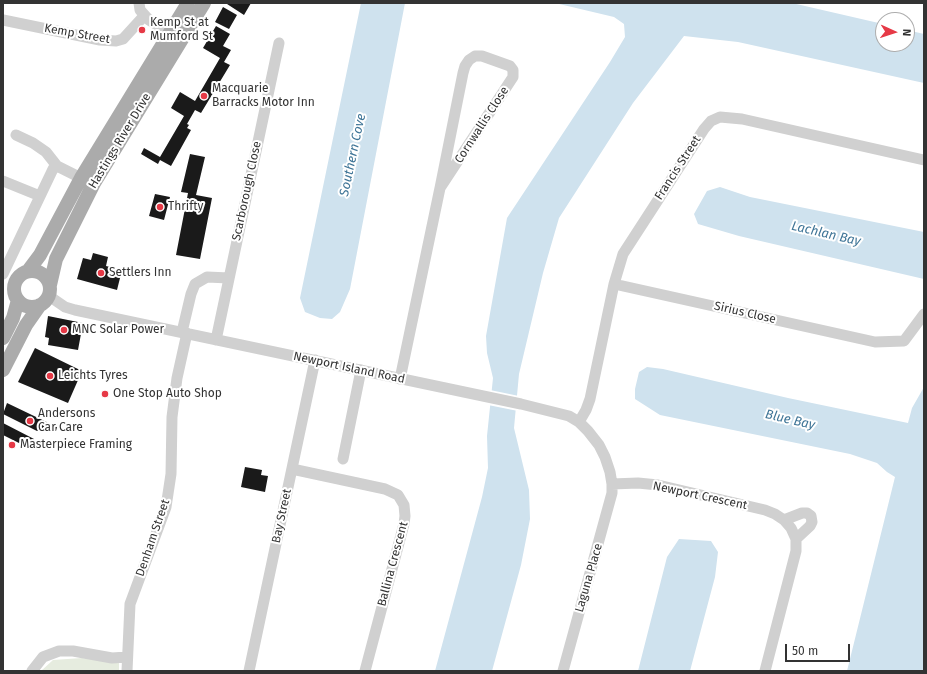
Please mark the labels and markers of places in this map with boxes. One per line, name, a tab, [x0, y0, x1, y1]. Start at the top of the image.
place label: Kemp St at Mumford St	[150, 16, 213, 44]
marker: Kemp St at Mumford St	[137, 25, 147, 35]
place label: Macquarie Barracks Motor Inn	[212, 82, 315, 110]
marker: Macquarie Barracks Motor Inn	[199, 91, 209, 101]
place label: Thrifty	[168, 200, 203, 214]
marker: Thrifty	[155, 202, 165, 212]
place label: Settlers Inn	[109, 266, 171, 280]
marker: Settlers Inn	[96, 268, 106, 278]
place label: MNC Solar Power	[72, 323, 164, 337]
marker: MNC Solar Power	[59, 325, 69, 335]
place label: Leichts Tyres	[58, 369, 128, 383]
marker: Leichts Tyres	[45, 371, 55, 381]
place label: One Stop Auto Shop	[113, 387, 222, 401]
marker: One Stop Auto Shop	[100, 389, 110, 399]
place label: Andersons Car Care	[38, 407, 95, 435]
marker: Andersons Car Care	[25, 416, 35, 426]
place label: Masterpiece Framing	[20, 438, 132, 452]
marker: Masterpiece Framing	[7, 440, 17, 450]

